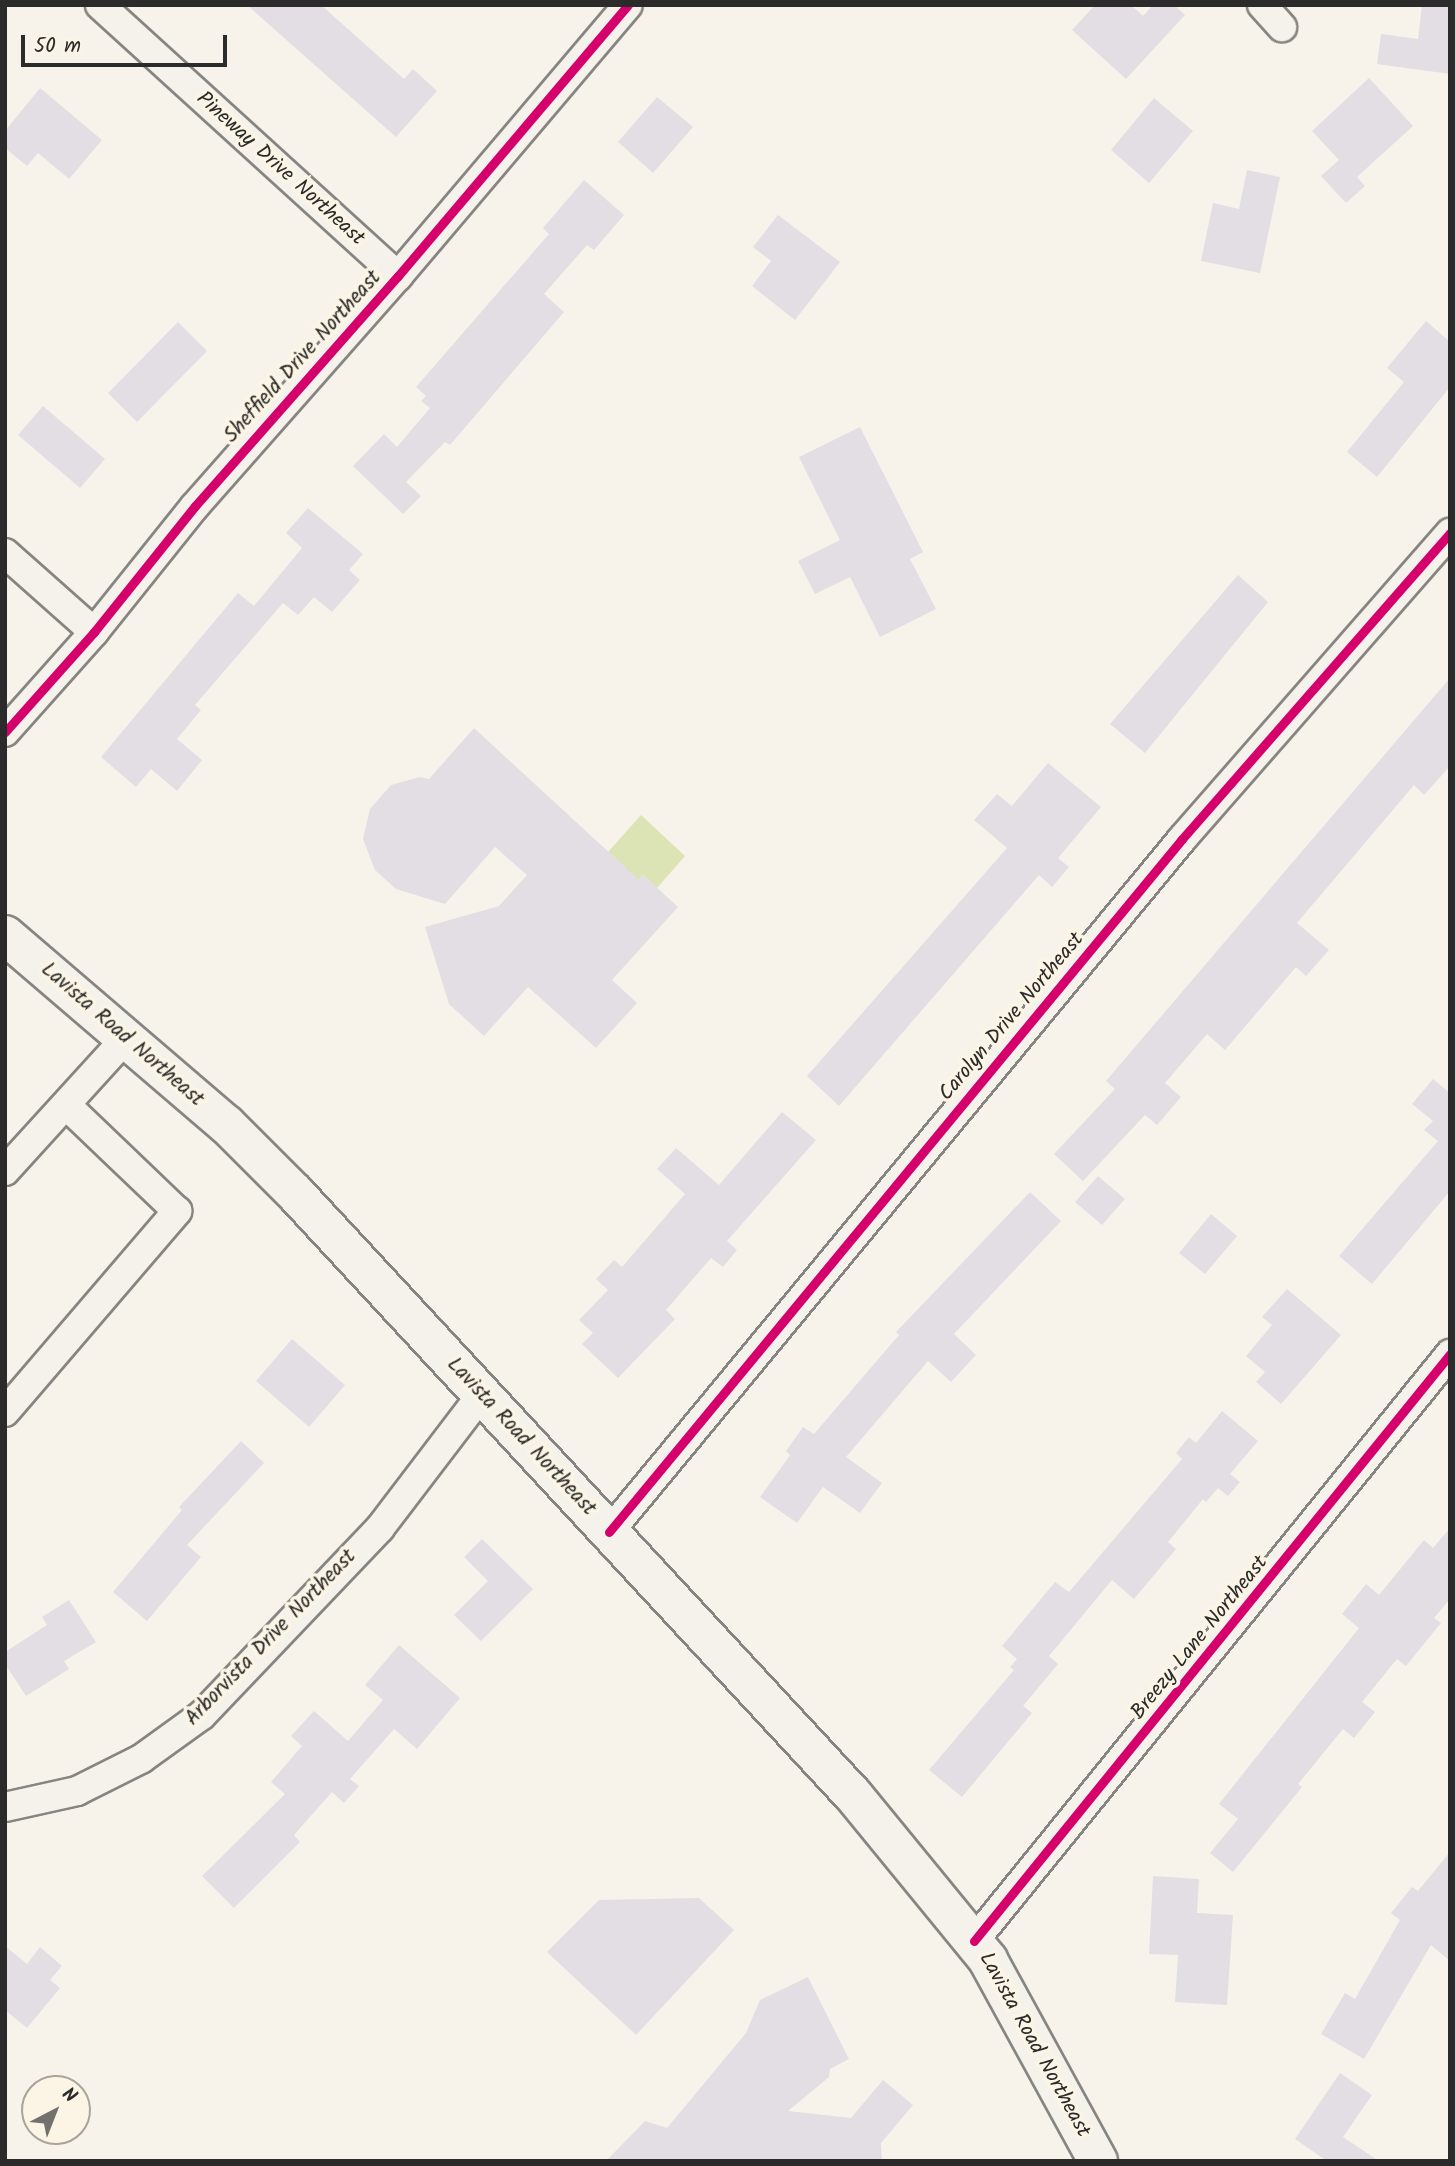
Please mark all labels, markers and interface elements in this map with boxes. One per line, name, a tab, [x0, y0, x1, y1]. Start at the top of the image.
scale bar	[24, 21, 231, 65]
text: 50 m	[34, 30, 81, 63]
street label: Pineway Drive Northeast	[191, 87, 369, 251]
street label: Sheffield Drive Northeast	[219, 266, 387, 448]
street label: Carolyn Drive Northeast	[934, 928, 1090, 1106]
street label: Lavista Road Northeast	[35, 957, 209, 1113]
street label: Lavista Road Northeast	[441, 1353, 601, 1521]
street label: Arborvista Drive Northeast	[180, 1545, 362, 1731]
street label: Breezy Lane Northeast	[1126, 1551, 1274, 1725]
street label: Lavista Road Northeast	[973, 1948, 1095, 2142]
north arrow	[21, 2075, 91, 2145]
text: N	[54, 2081, 83, 2111]

